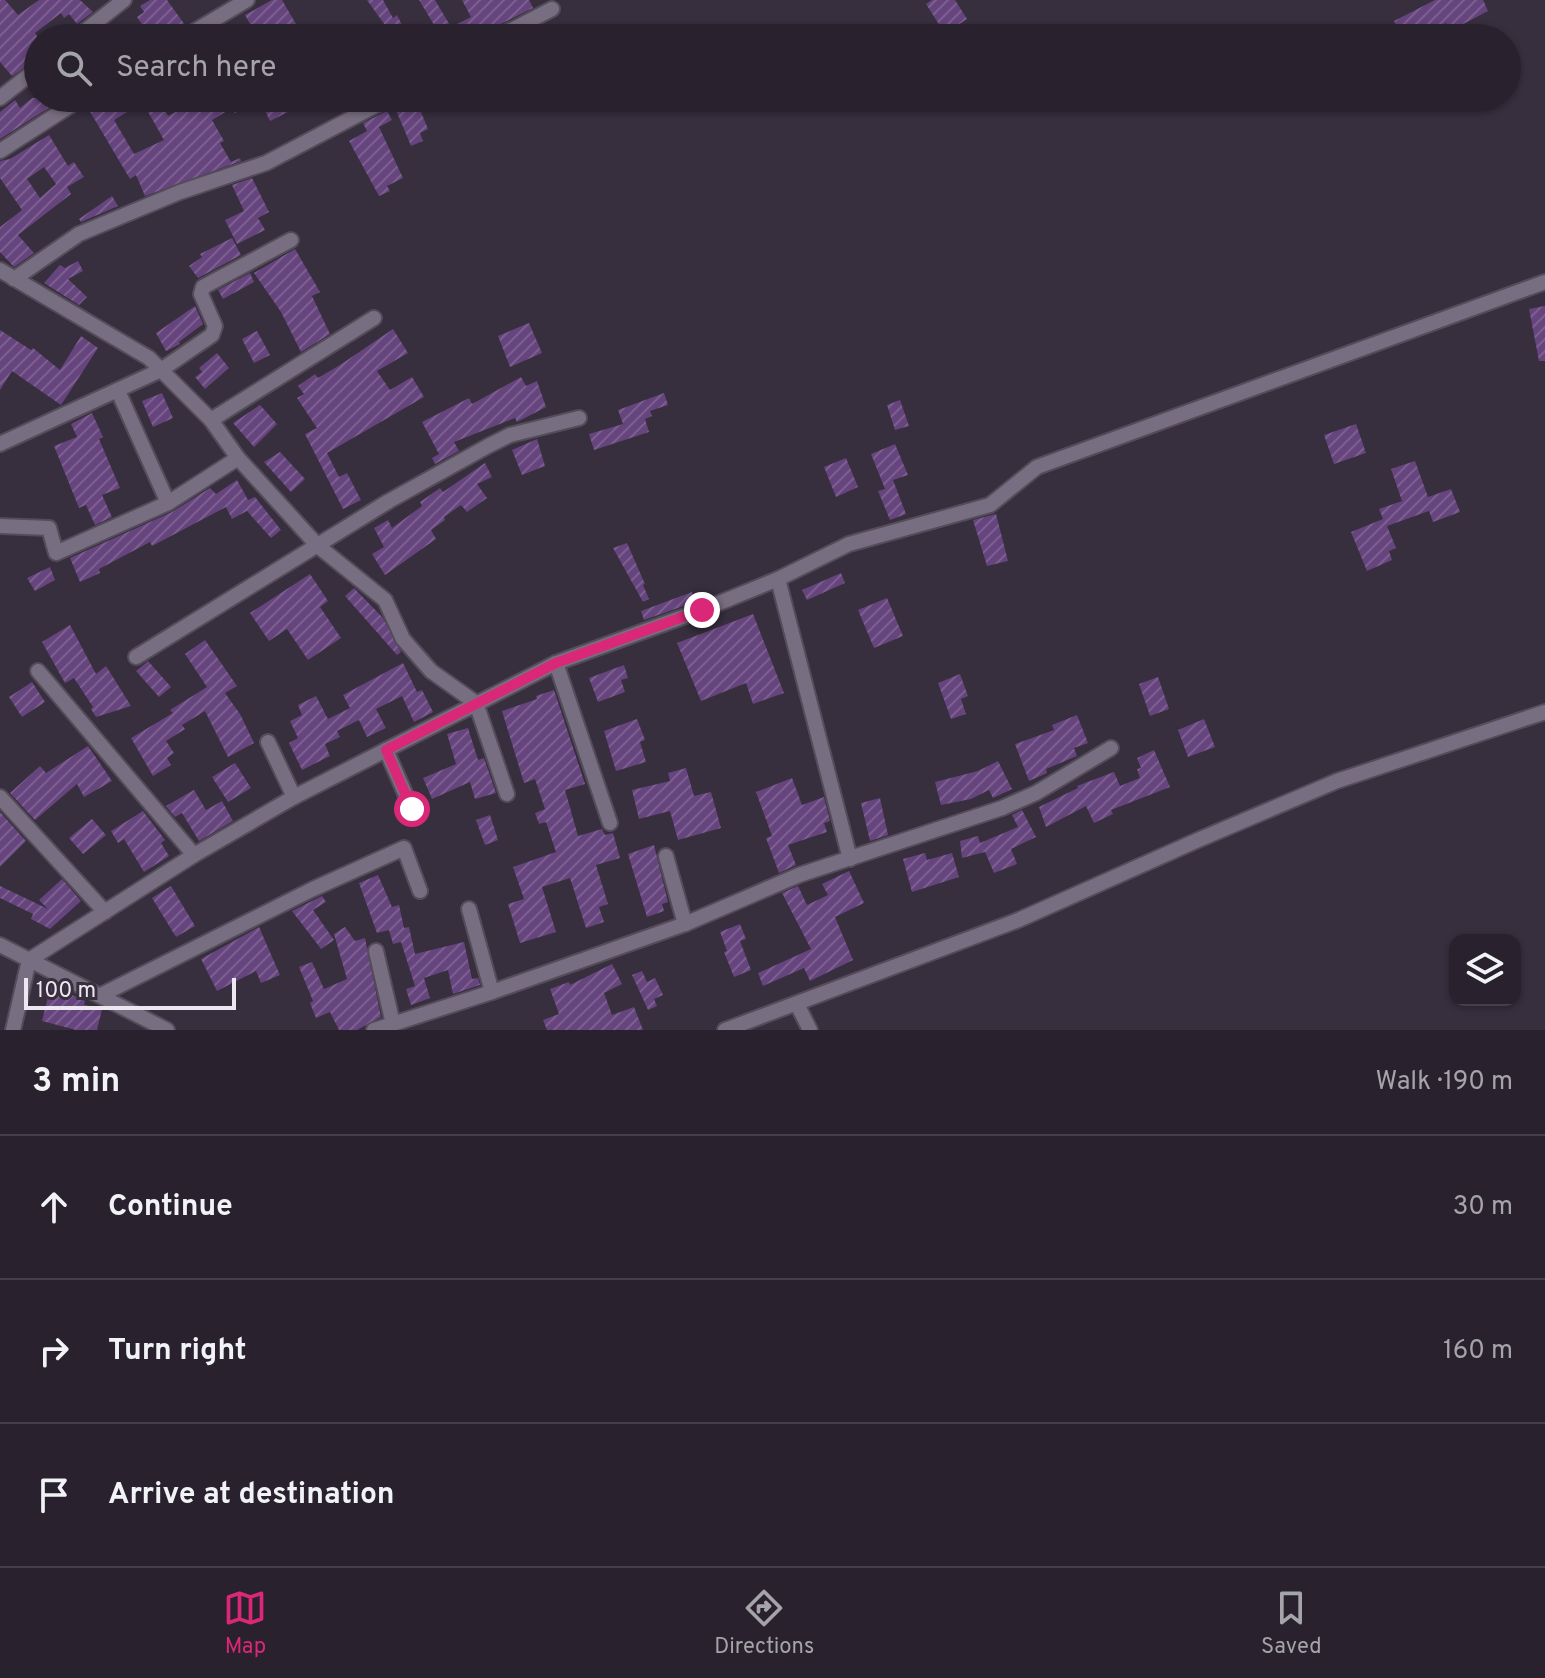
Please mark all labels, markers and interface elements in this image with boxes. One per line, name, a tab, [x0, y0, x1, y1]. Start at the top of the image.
search box	[24, 24, 1521, 112]
icon: search	[52, 46, 96, 90]
text: Search here	[116, 50, 276, 87]
route end	[684, 592, 720, 628]
route start	[394, 791, 430, 827]
map controls	[1449, 934, 1521, 1006]
button: layers	[1449, 934, 1521, 1006]
scale bar	[24, 974, 236, 1010]
text: 100 m	[36, 978, 96, 1005]
text: 3 min	[32, 1061, 120, 1104]
text: Walk · 190 m	[1375, 1066, 1513, 1099]
icon: ahead	[32, 1185, 76, 1229]
text: Continue	[108, 1189, 233, 1226]
text: 30 m	[1453, 1191, 1513, 1224]
icon: right	[32, 1329, 76, 1373]
text: Turn right	[108, 1333, 246, 1370]
text: 160 m	[1443, 1335, 1513, 1368]
icon: arrive	[32, 1473, 76, 1517]
text: Arrive at destination	[108, 1477, 394, 1514]
tab: Map	[223, 1586, 267, 1661]
tab: Directions	[714, 1586, 814, 1661]
tab: Saved	[1261, 1586, 1322, 1661]

